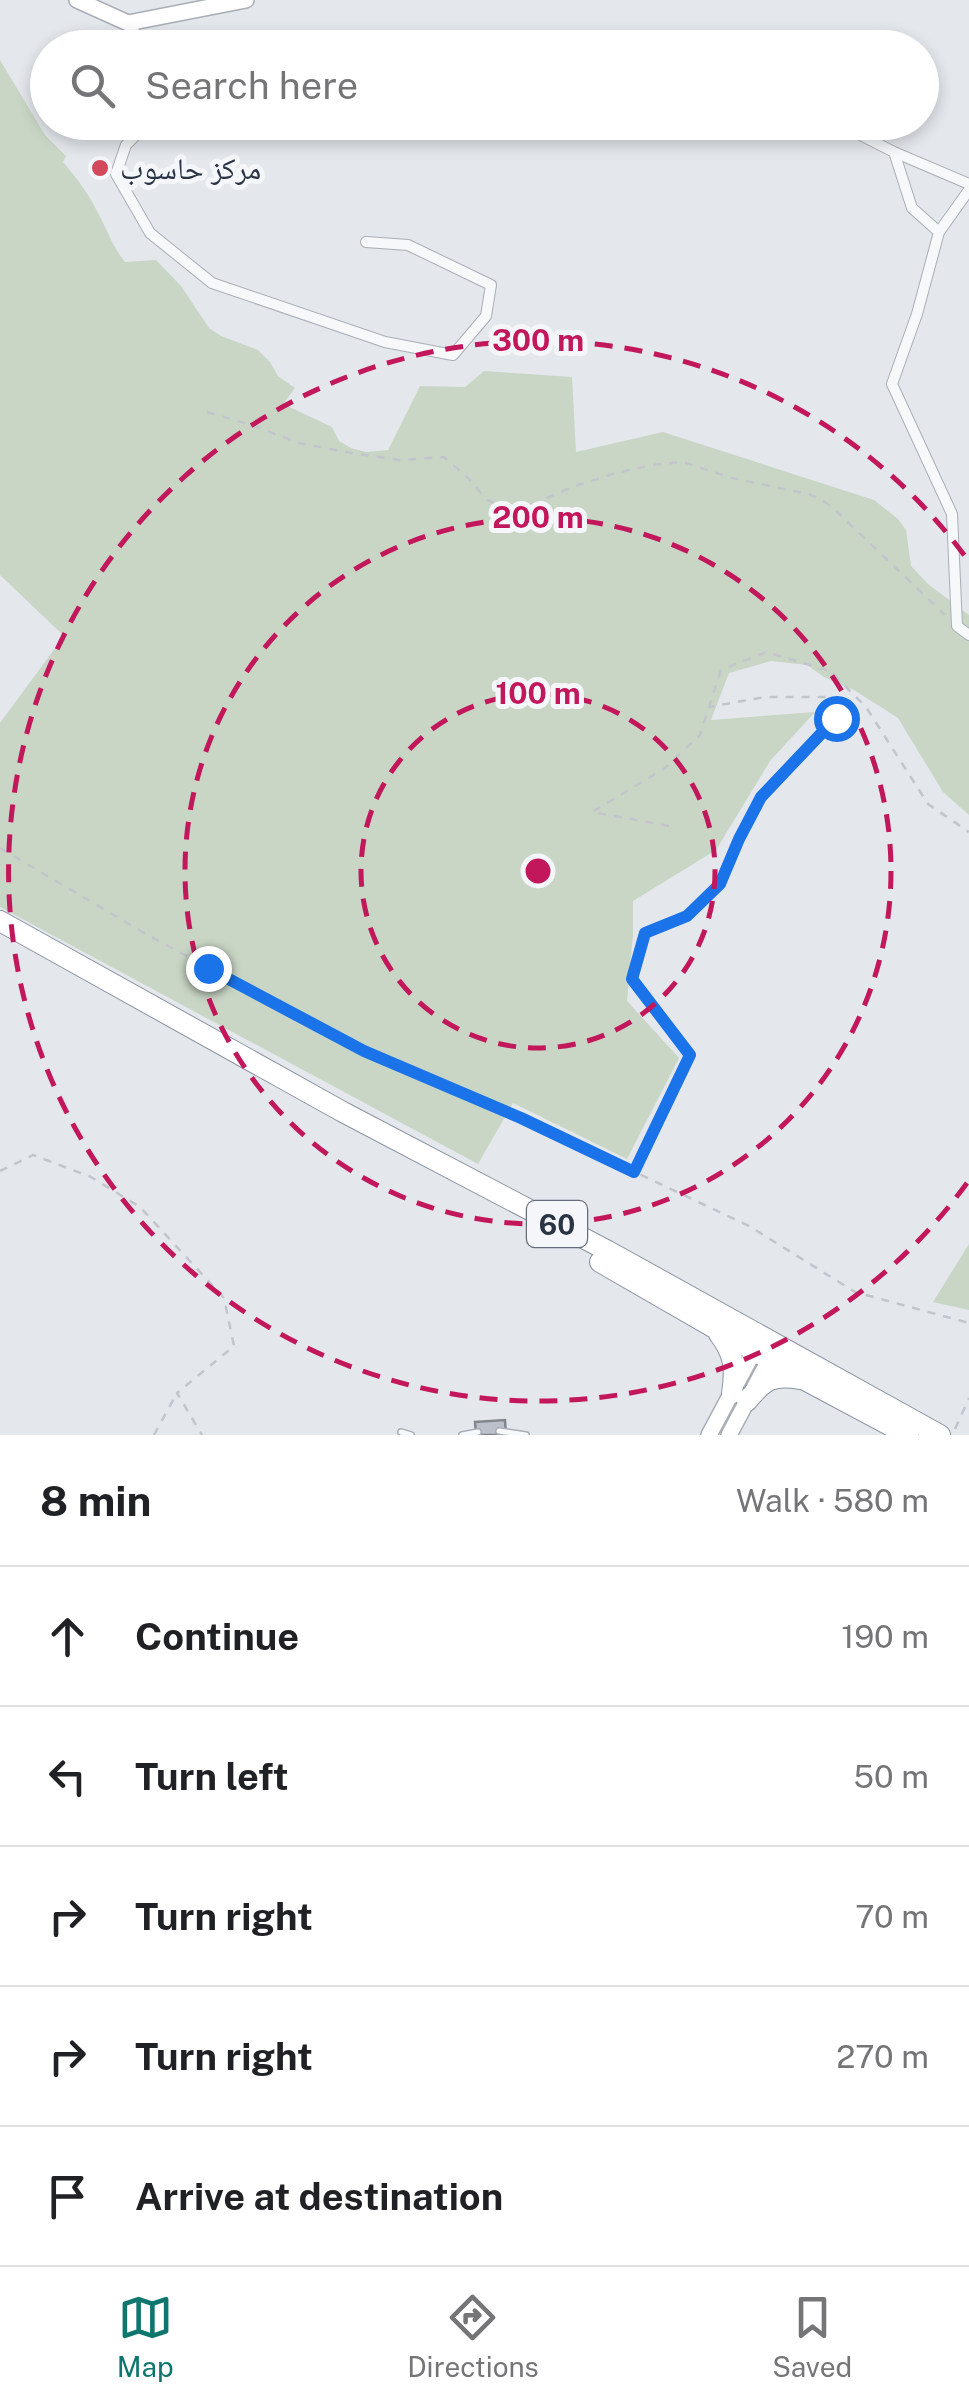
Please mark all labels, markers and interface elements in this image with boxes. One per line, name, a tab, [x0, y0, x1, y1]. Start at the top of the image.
search box	[30, 30, 939, 140]
icon: search	[65, 58, 120, 113]
text: Search here	[145, 63, 358, 108]
place label: مركز حاسوب	[120, 150, 261, 186]
marker: مركز حاسوب	[89, 157, 111, 179]
text: 300 m	[492, 322, 584, 358]
text: 200 m	[492, 499, 584, 535]
text: 100 m	[495, 675, 581, 711]
route start	[814, 696, 860, 742]
centre of rings	[520, 853, 556, 889]
route end	[186, 946, 232, 992]
road number: 60	[527, 1201, 587, 1247]
text: 8 min	[40, 1476, 152, 1525]
text: Walk · 580 m	[736, 1482, 929, 1519]
icon: ahead	[40, 1609, 95, 1664]
text: Continue	[135, 1614, 299, 1659]
text: 190 m	[841, 1618, 929, 1655]
icon: left	[40, 1749, 95, 1804]
text: Turn left	[135, 1754, 289, 1799]
text: 50 m	[853, 1758, 929, 1795]
icon: right	[40, 1889, 95, 1944]
text: Turn right	[135, 1894, 313, 1939]
text: 70 m	[855, 1898, 929, 1935]
icon: right	[40, 2029, 95, 2084]
text: Turn right	[135, 2034, 313, 2079]
text: 270 m	[836, 2038, 929, 2075]
icon: arrive	[40, 2169, 95, 2224]
text: Arrive at destination	[135, 2174, 503, 2219]
tab: Map	[117, 2290, 174, 2383]
tab: Directions	[407, 2290, 539, 2383]
tab: Saved	[772, 2290, 852, 2383]

